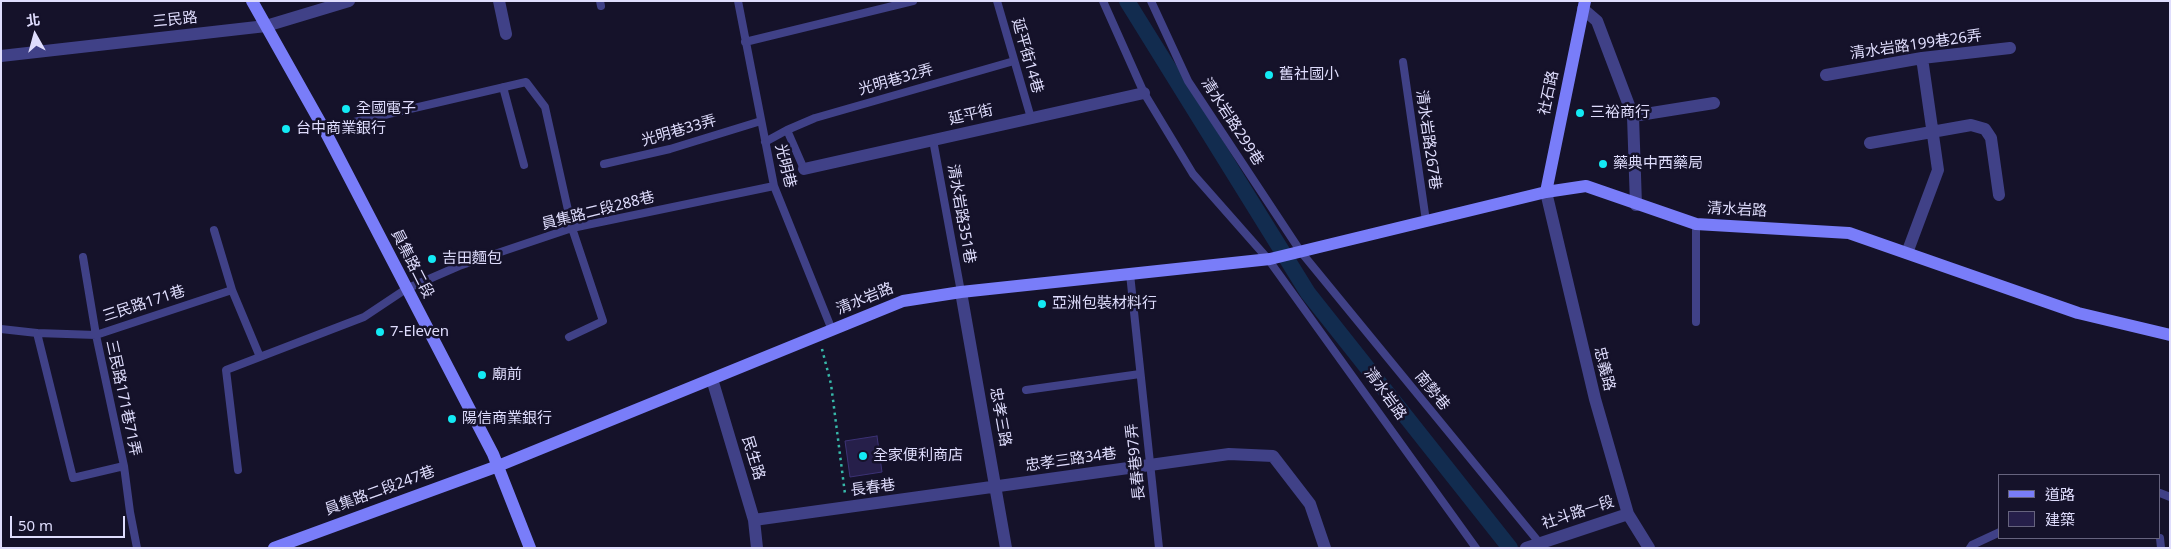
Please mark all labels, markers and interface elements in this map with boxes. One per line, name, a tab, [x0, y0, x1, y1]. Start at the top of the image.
text: 北	[25, 9, 41, 30]
street label: 三民路	[152, 9, 198, 31]
north arrow	[10, 10, 60, 60]
street label: 延平街14巷	[1008, 16, 1046, 96]
street label: 清水岩路199巷26弄	[1849, 27, 1983, 63]
street label: 光明巷32弄	[856, 61, 936, 99]
place label: 舊社國小	[1279, 66, 1339, 84]
marker: 舊社國小	[1263, 69, 1275, 81]
street label: 社石路	[1536, 69, 1562, 117]
street label: 清水岩路299巷	[1197, 75, 1267, 169]
street label: 清水岩路267巷	[1412, 89, 1444, 191]
place label: 全國電子	[356, 100, 416, 118]
street label: 延平街	[947, 101, 995, 129]
marker: 全國電子	[340, 103, 352, 115]
place label: 三裕商行	[1590, 104, 1650, 122]
marker: 三裕商行	[1574, 107, 1586, 119]
street label: 光明巷33弄	[639, 112, 719, 150]
place label: 台中商業銀行	[296, 120, 386, 138]
marker: 台中商業銀行	[280, 123, 292, 135]
street label: 光明巷	[771, 142, 799, 190]
place label: 藥典中西藥局	[1613, 155, 1703, 173]
marker: 藥典中西藥局	[1597, 158, 1609, 170]
street label: 清水岩路351巷	[943, 163, 979, 265]
street label: 員集路二段288巷	[540, 188, 656, 234]
street label: 清水岩路	[1707, 199, 1767, 221]
street label: 員集路二段	[387, 227, 437, 301]
place label: 吉田麵包	[442, 250, 502, 268]
marker: 吉田麵包	[426, 253, 438, 265]
street label: 清水岩路	[834, 279, 896, 319]
street label: 三民路171巷	[100, 282, 188, 326]
place label: 亞洲包裝材料行	[1052, 295, 1157, 313]
marker: 亞洲包裝材料行	[1036, 298, 1048, 310]
place label: 7-Eleven	[390, 323, 449, 341]
marker: 7-Eleven	[374, 326, 386, 338]
street label: 三民路171巷71弄	[102, 338, 144, 458]
street label: 忠義路	[1590, 345, 1618, 393]
street label: 清水岩路	[1360, 364, 1410, 424]
place label: 廟前	[492, 366, 522, 384]
street label: 南勢巷	[1411, 368, 1453, 414]
marker: 廟前	[476, 369, 488, 381]
street label: 忠孝三路	[986, 386, 1014, 448]
place label: 陽信商業銀行	[462, 410, 552, 428]
marker: 陽信商業銀行	[446, 413, 458, 425]
street label: 長春巷97弄	[1123, 423, 1149, 501]
street label: 民生路	[738, 434, 768, 482]
street label: 忠孝三路34巷	[1024, 445, 1118, 475]
place label: 全家便利商店	[873, 447, 963, 465]
marker: 全家便利商店	[857, 450, 869, 462]
street label: 員集路二段247巷	[323, 463, 437, 519]
legend	[1998, 474, 2161, 539]
street label: 長春巷	[849, 476, 897, 500]
text: 道路	[2045, 484, 2075, 504]
street label: 社斗路一段	[1540, 493, 1616, 533]
scale bar	[12, 506, 128, 538]
text: 建築	[2045, 509, 2075, 529]
text: 50 m	[18, 515, 53, 535]

